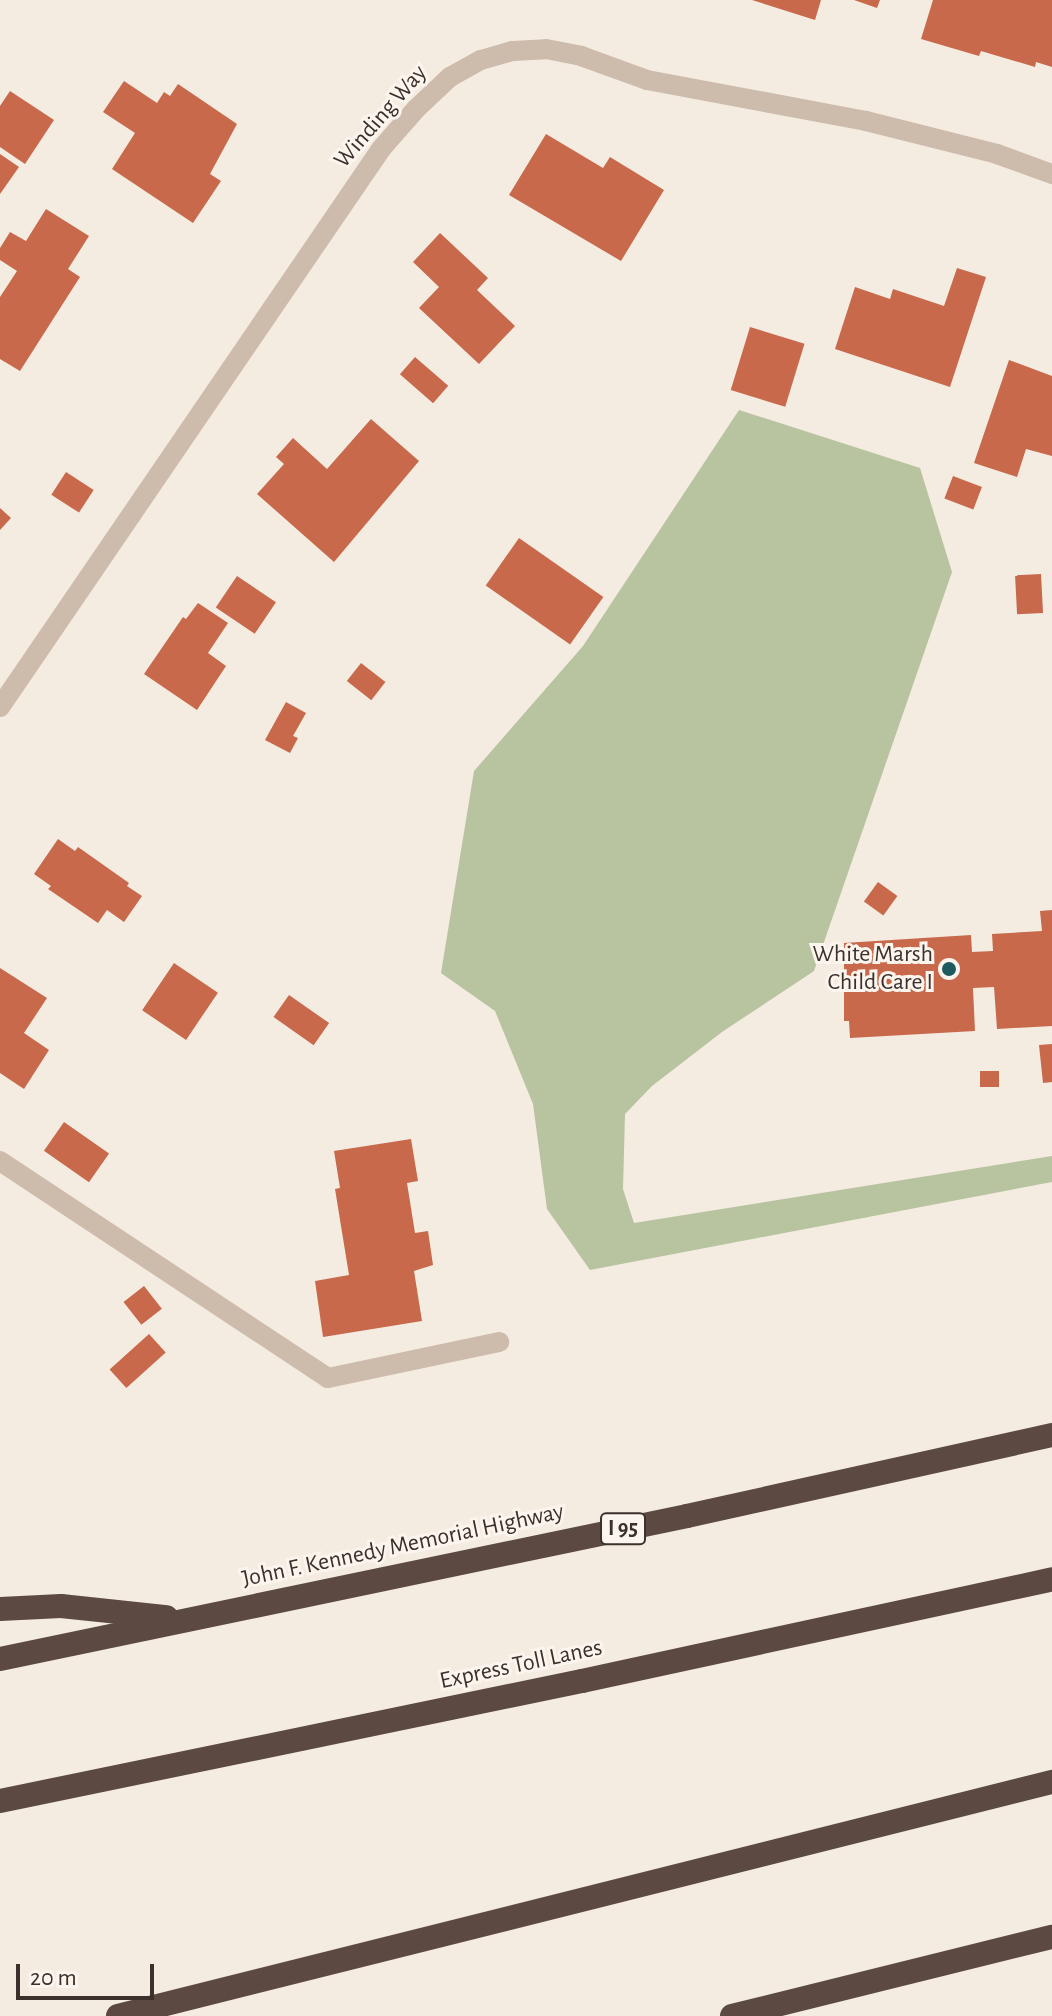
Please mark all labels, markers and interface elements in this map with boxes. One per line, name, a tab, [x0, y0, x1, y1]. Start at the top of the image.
street label: Winding Way	[328, 60, 434, 174]
place label: White Marsh Child Care I	[813, 941, 933, 997]
marker: White Marsh Child Care I	[940, 960, 958, 978]
street label: John F. Kennedy Memorial Highway	[240, 1498, 566, 1594]
road number: I 95	[599, 1511, 647, 1547]
street label: Express Toll Lanes	[437, 1634, 605, 1696]
scale bar	[20, 1948, 158, 1998]
text: 20 m	[30, 1966, 77, 1990]

